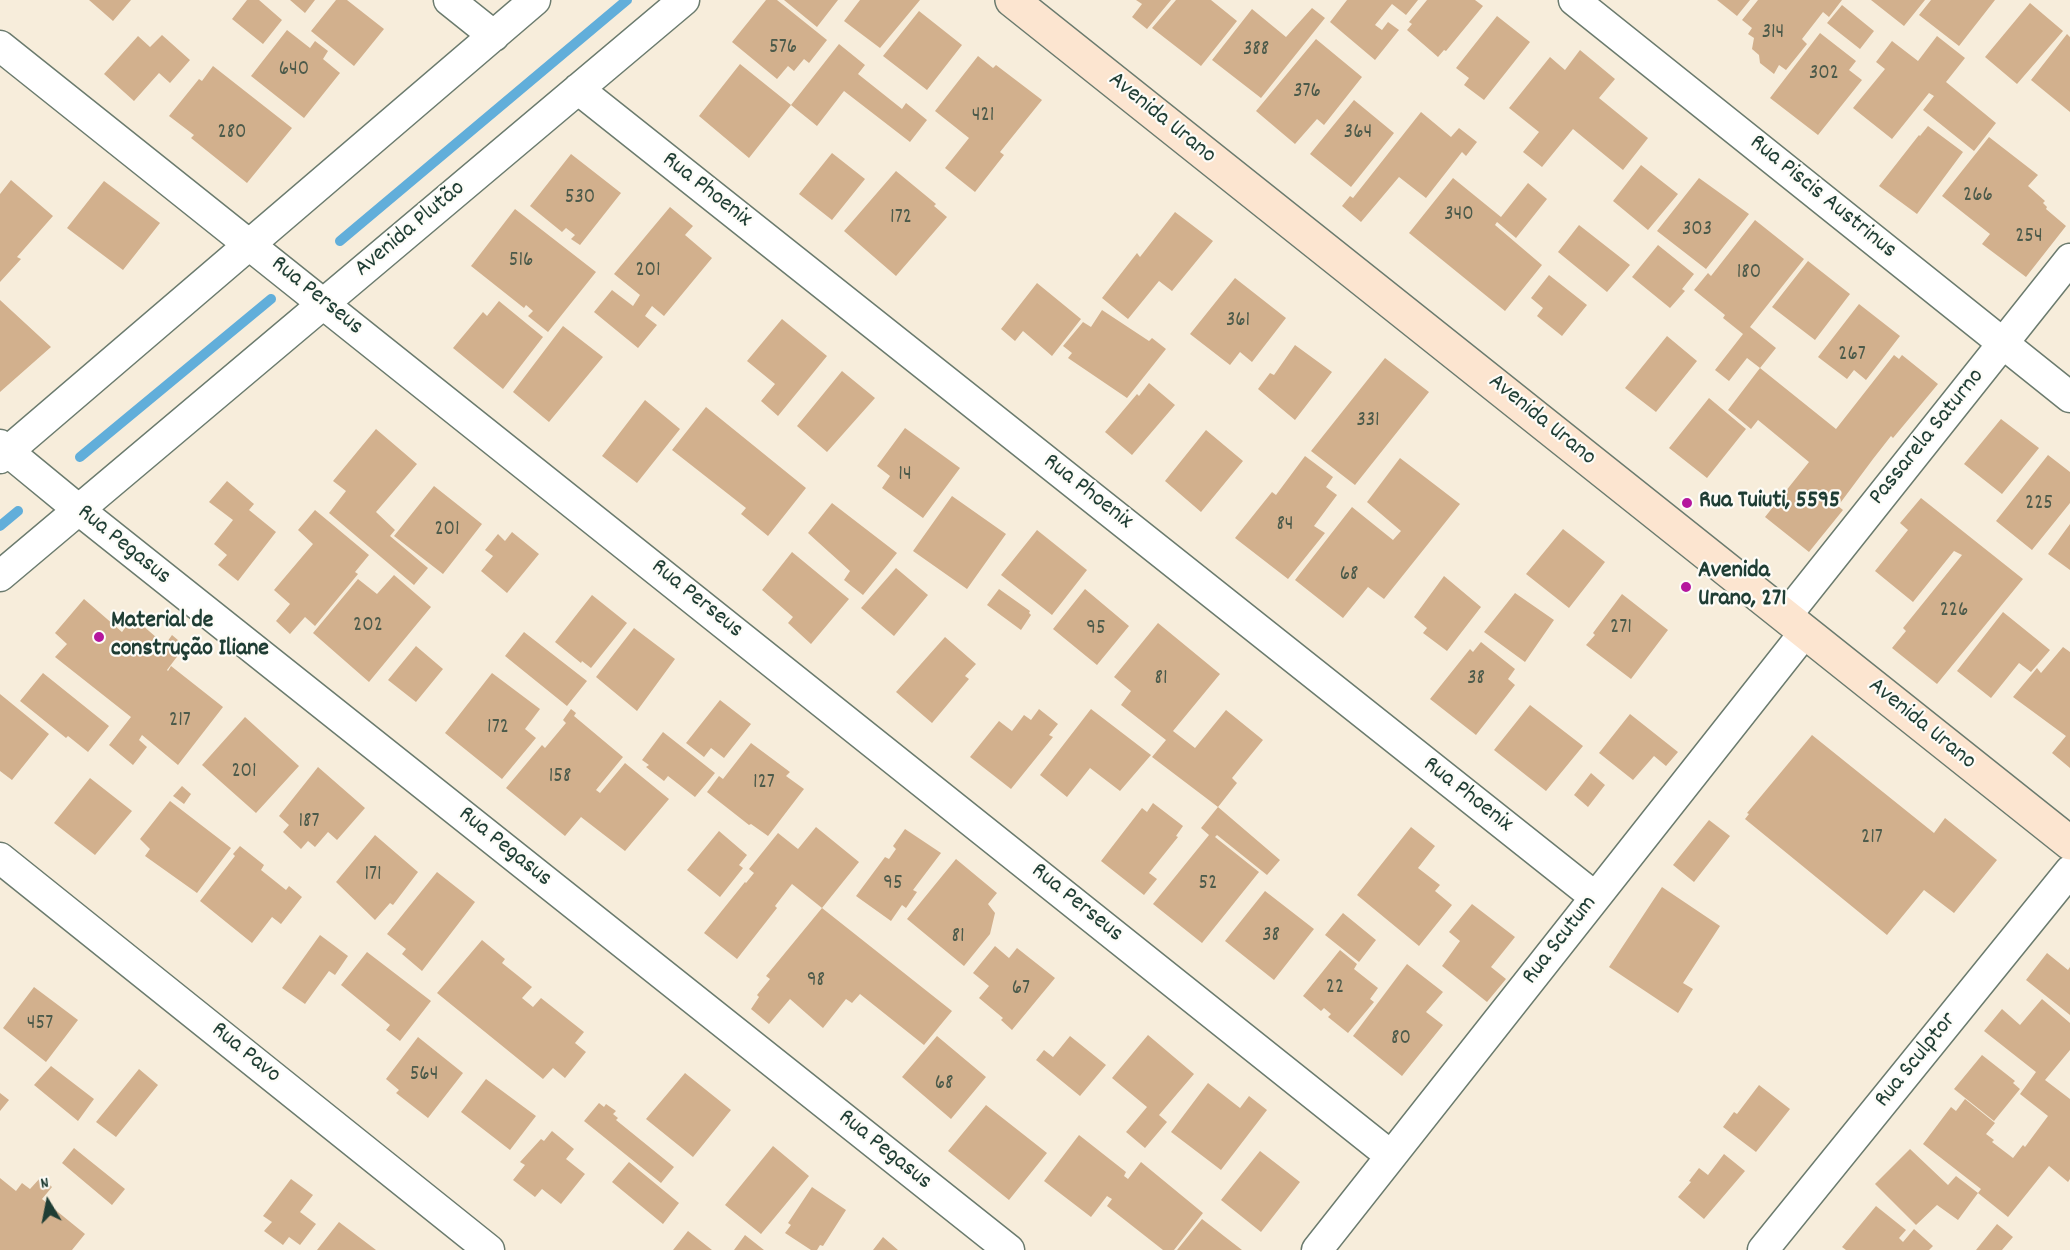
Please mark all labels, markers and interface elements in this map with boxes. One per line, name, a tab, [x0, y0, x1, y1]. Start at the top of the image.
house number: 314	[1762, 21, 1784, 47]
house number: 576	[769, 36, 797, 62]
house number: 388	[1243, 38, 1269, 64]
house number: 640	[279, 58, 309, 84]
house number: 302	[1809, 62, 1839, 88]
street label: Avenida Urano	[1101, 67, 1221, 171]
house number: 376	[1293, 80, 1321, 106]
house number: 421	[972, 104, 994, 130]
house number: 280	[217, 121, 247, 147]
house number: 364	[1344, 121, 1372, 147]
street label: Rua Piscis Austrinus	[1743, 130, 1901, 266]
street label: Rua Phoenix	[655, 147, 757, 235]
street label: Avenida Plutão	[350, 175, 472, 285]
house number: 266	[1963, 184, 1993, 210]
house number: 530	[565, 186, 595, 212]
house number: 340	[1444, 203, 1474, 229]
house number: 172	[890, 206, 912, 232]
house number: 303	[1682, 218, 1712, 244]
house number: 254	[2015, 225, 2043, 251]
house number: 516	[509, 249, 533, 275]
street label: Rua Perseus	[264, 251, 368, 343]
house number: 201	[635, 259, 661, 285]
house number: 180	[1737, 261, 1761, 287]
house number: 361	[1226, 309, 1250, 335]
house number: 267	[1838, 343, 1866, 369]
street label: Passarela Saturno	[1864, 364, 1992, 512]
street label: Avenida Urano	[1481, 369, 1601, 473]
house number: 331	[1356, 409, 1380, 435]
street label: Rua Phoenix	[1036, 449, 1138, 537]
house number: 14	[898, 463, 912, 489]
place label: Rua Tuiuti, 5595	[1699, 489, 1840, 517]
house number: 225	[2025, 492, 2053, 518]
marker: Rua Tuiuti, 5595	[1680, 496, 1694, 510]
street label: Rua Pegasus	[70, 499, 176, 593]
house number: 84	[1276, 513, 1294, 539]
house number: 201	[434, 518, 460, 544]
street label: Rua Perseus	[644, 554, 748, 646]
place label: Avenida Urano, 271	[1698, 559, 1786, 615]
house number: 68	[1340, 563, 1358, 589]
marker: Avenida Urano, 271	[1679, 580, 1693, 594]
house number: 226	[1940, 599, 1968, 625]
place label: Material de construção Iliane	[111, 609, 269, 665]
house number: 202	[353, 614, 383, 640]
house number: 271	[1610, 616, 1632, 642]
house number: 95	[1086, 617, 1106, 643]
marker: Material de construção Iliane	[92, 630, 106, 644]
house number: 81	[1154, 667, 1168, 693]
house number: 38	[1467, 667, 1485, 693]
street label: Avenida Urano	[1861, 673, 1981, 777]
house number: 217	[169, 709, 191, 735]
house number: 172	[487, 716, 509, 742]
street label: Rua Phoenix	[1416, 752, 1518, 840]
house number: 201	[231, 760, 257, 786]
house number: 158	[549, 765, 571, 791]
house number: 127	[753, 771, 775, 797]
street label: Rua Pegasus	[451, 801, 557, 895]
house number: 187	[298, 810, 320, 836]
house number: 217	[1861, 826, 1883, 852]
street label: Rua Perseus	[1024, 858, 1128, 950]
house number: 171	[364, 863, 382, 889]
house number: 95	[883, 872, 903, 898]
house number: 52	[1199, 872, 1217, 898]
street label: Rua Scutum	[1517, 891, 1605, 991]
house number: 38	[1262, 924, 1280, 950]
house number: 81	[951, 925, 965, 951]
house number: 98	[807, 969, 825, 995]
house number: 22	[1326, 976, 1344, 1002]
house number: 67	[1012, 977, 1030, 1003]
street label: Rua Sculptor	[1870, 1007, 1964, 1115]
house number: 457	[27, 1012, 53, 1038]
street label: Rua Pavo	[204, 1017, 286, 1091]
house number: 80	[1391, 1027, 1411, 1053]
house number: 564	[410, 1063, 438, 1089]
house number: 68	[935, 1072, 953, 1098]
street label: Rua Pegasus	[831, 1104, 937, 1198]
north arrow	[18, 1172, 78, 1232]
text: N	[39, 1172, 51, 1196]

